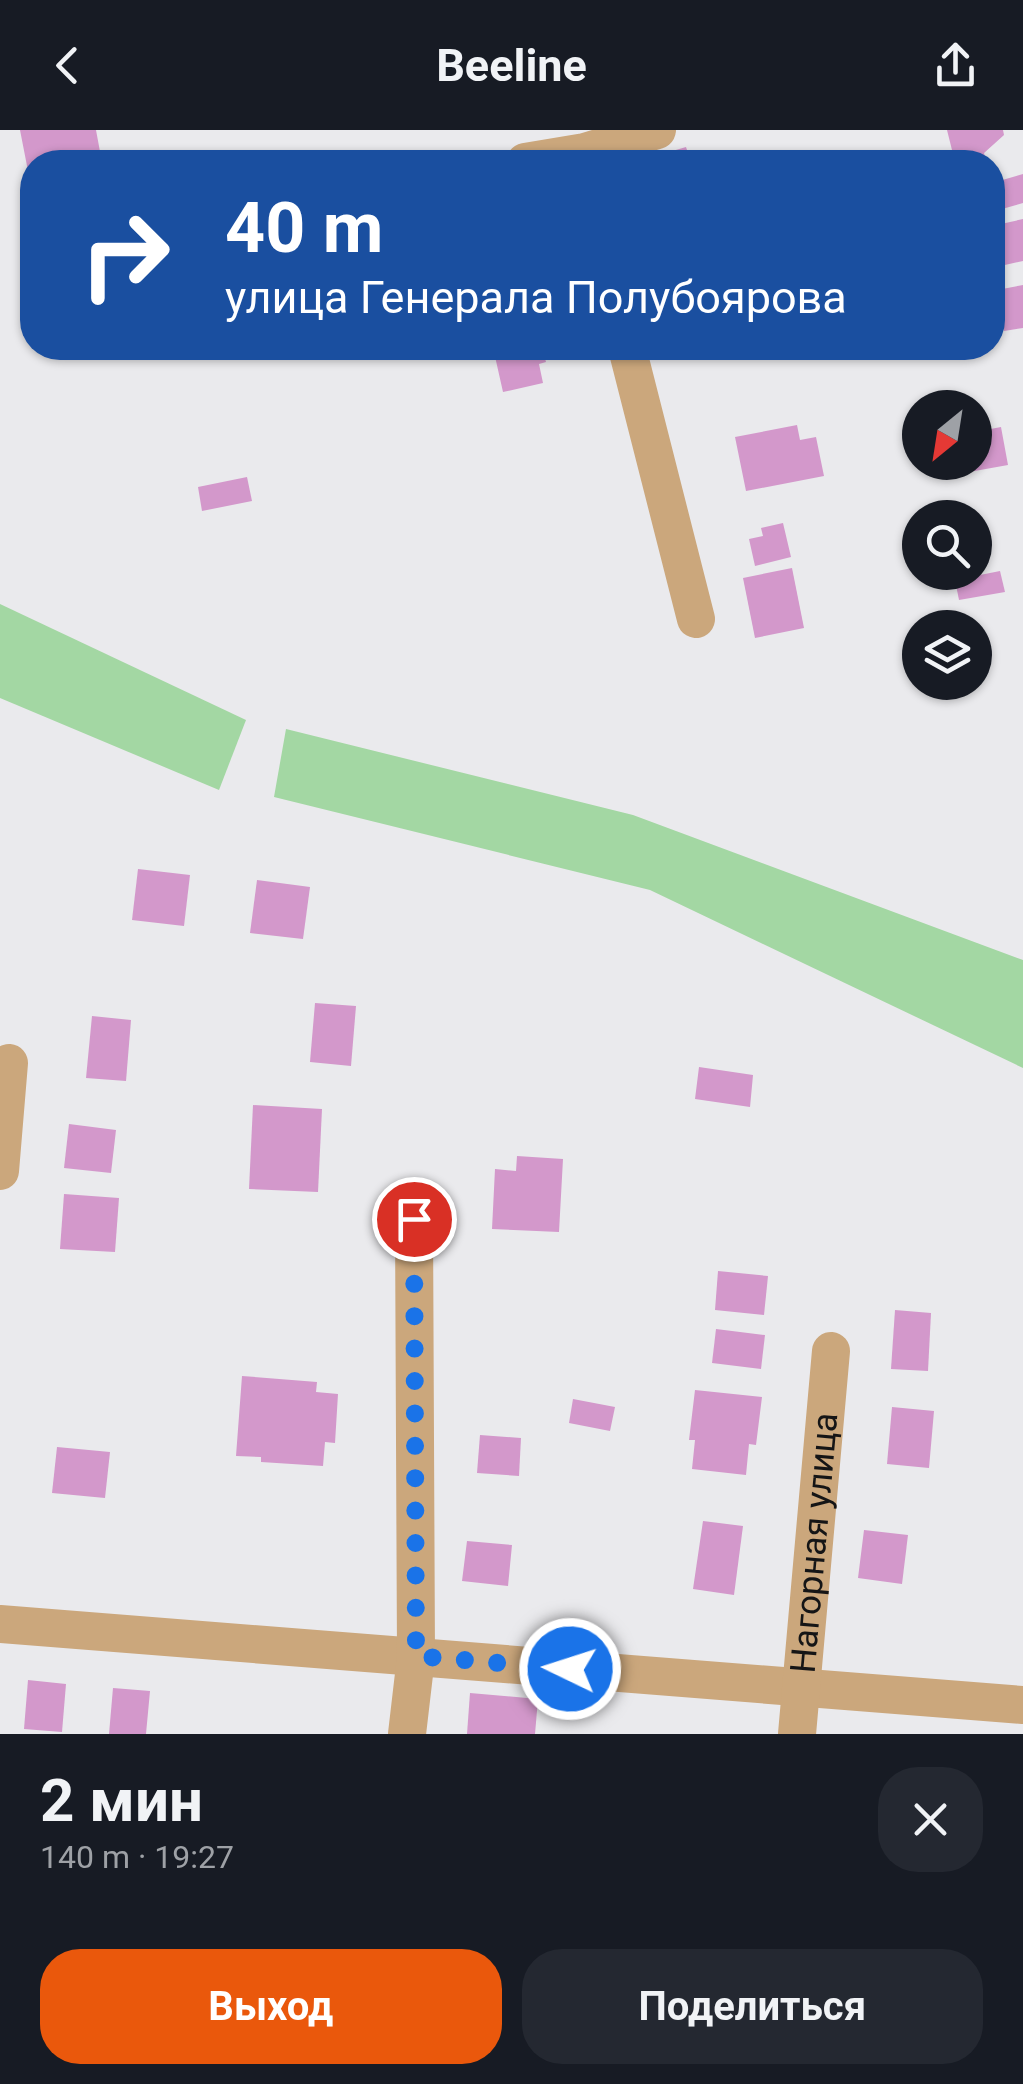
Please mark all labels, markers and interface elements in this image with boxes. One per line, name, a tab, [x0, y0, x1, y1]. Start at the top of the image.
icon: back	[40, 38, 95, 93]
icon: share	[928, 38, 983, 93]
text: Beeline	[436, 39, 587, 92]
text: 40 m	[225, 187, 383, 269]
icon: right	[60, 190, 190, 320]
text: улица Генерала Полубоярова	[225, 271, 847, 324]
north arrow	[902, 390, 992, 480]
map controls	[902, 390, 992, 700]
button: search	[902, 500, 992, 590]
button: layers	[902, 610, 992, 700]
pin	[372, 1177, 457, 1262]
icon: arrive	[387, 1192, 442, 1247]
street label: Нагорная улица	[783, 1411, 846, 1675]
position arrow	[518, 1617, 622, 1721]
text: 2 мин	[40, 1765, 203, 1836]
button: close	[878, 1767, 983, 1872]
text: 140 m · 19:27	[40, 1838, 234, 1876]
button: Выход	[40, 1949, 502, 2064]
button: Поделиться	[522, 1949, 983, 2064]

